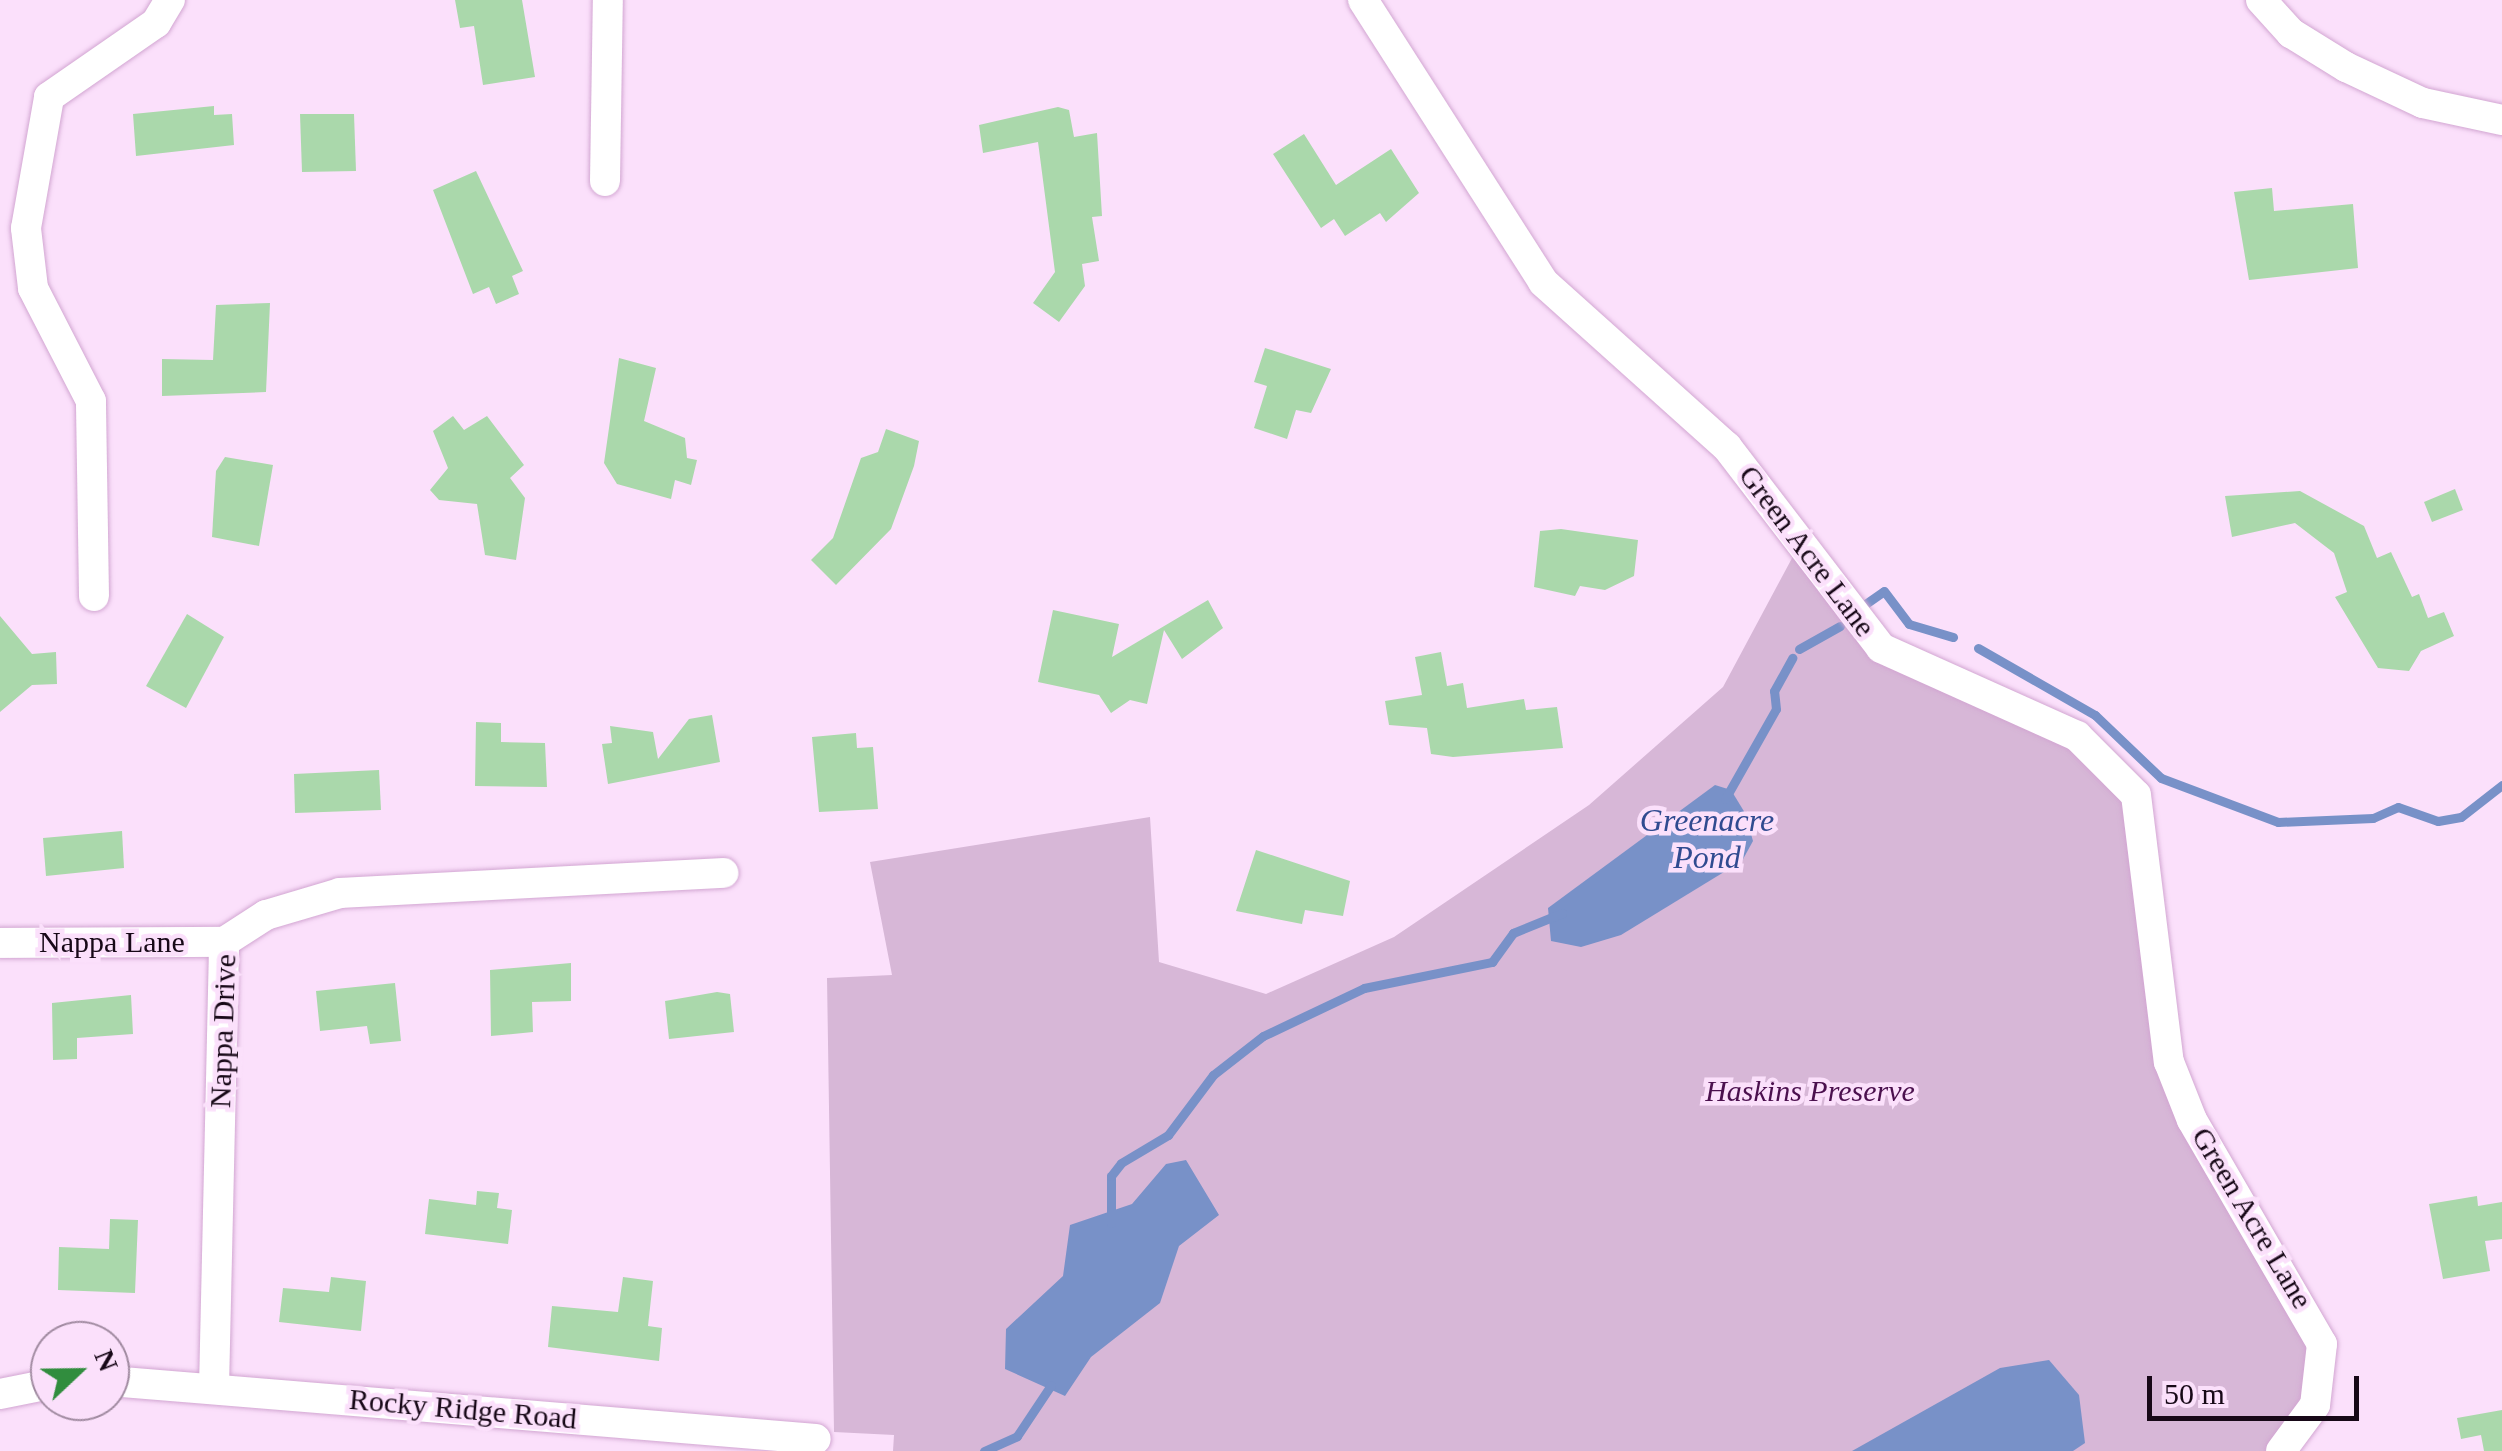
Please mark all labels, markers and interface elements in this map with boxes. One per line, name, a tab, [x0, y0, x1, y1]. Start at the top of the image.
street label: Green Acre Lane	[1730, 458, 1884, 644]
water label: Greenacre Pond	[1640, 802, 1774, 877]
street label: Nappa Lane	[39, 924, 185, 960]
street label: Nappa Drive	[202, 953, 244, 1109]
park label: Haskins Preserve	[1705, 1073, 1915, 1109]
street label: Green Acre Lane	[2183, 1120, 2321, 1316]
north arrow	[30, 1321, 130, 1421]
text: N	[88, 1345, 125, 1376]
scale bar	[2152, 1356, 2364, 1418]
text: 50 m	[2164, 1377, 2225, 1410]
street label: Rocky Ridge Road	[348, 1381, 578, 1437]

